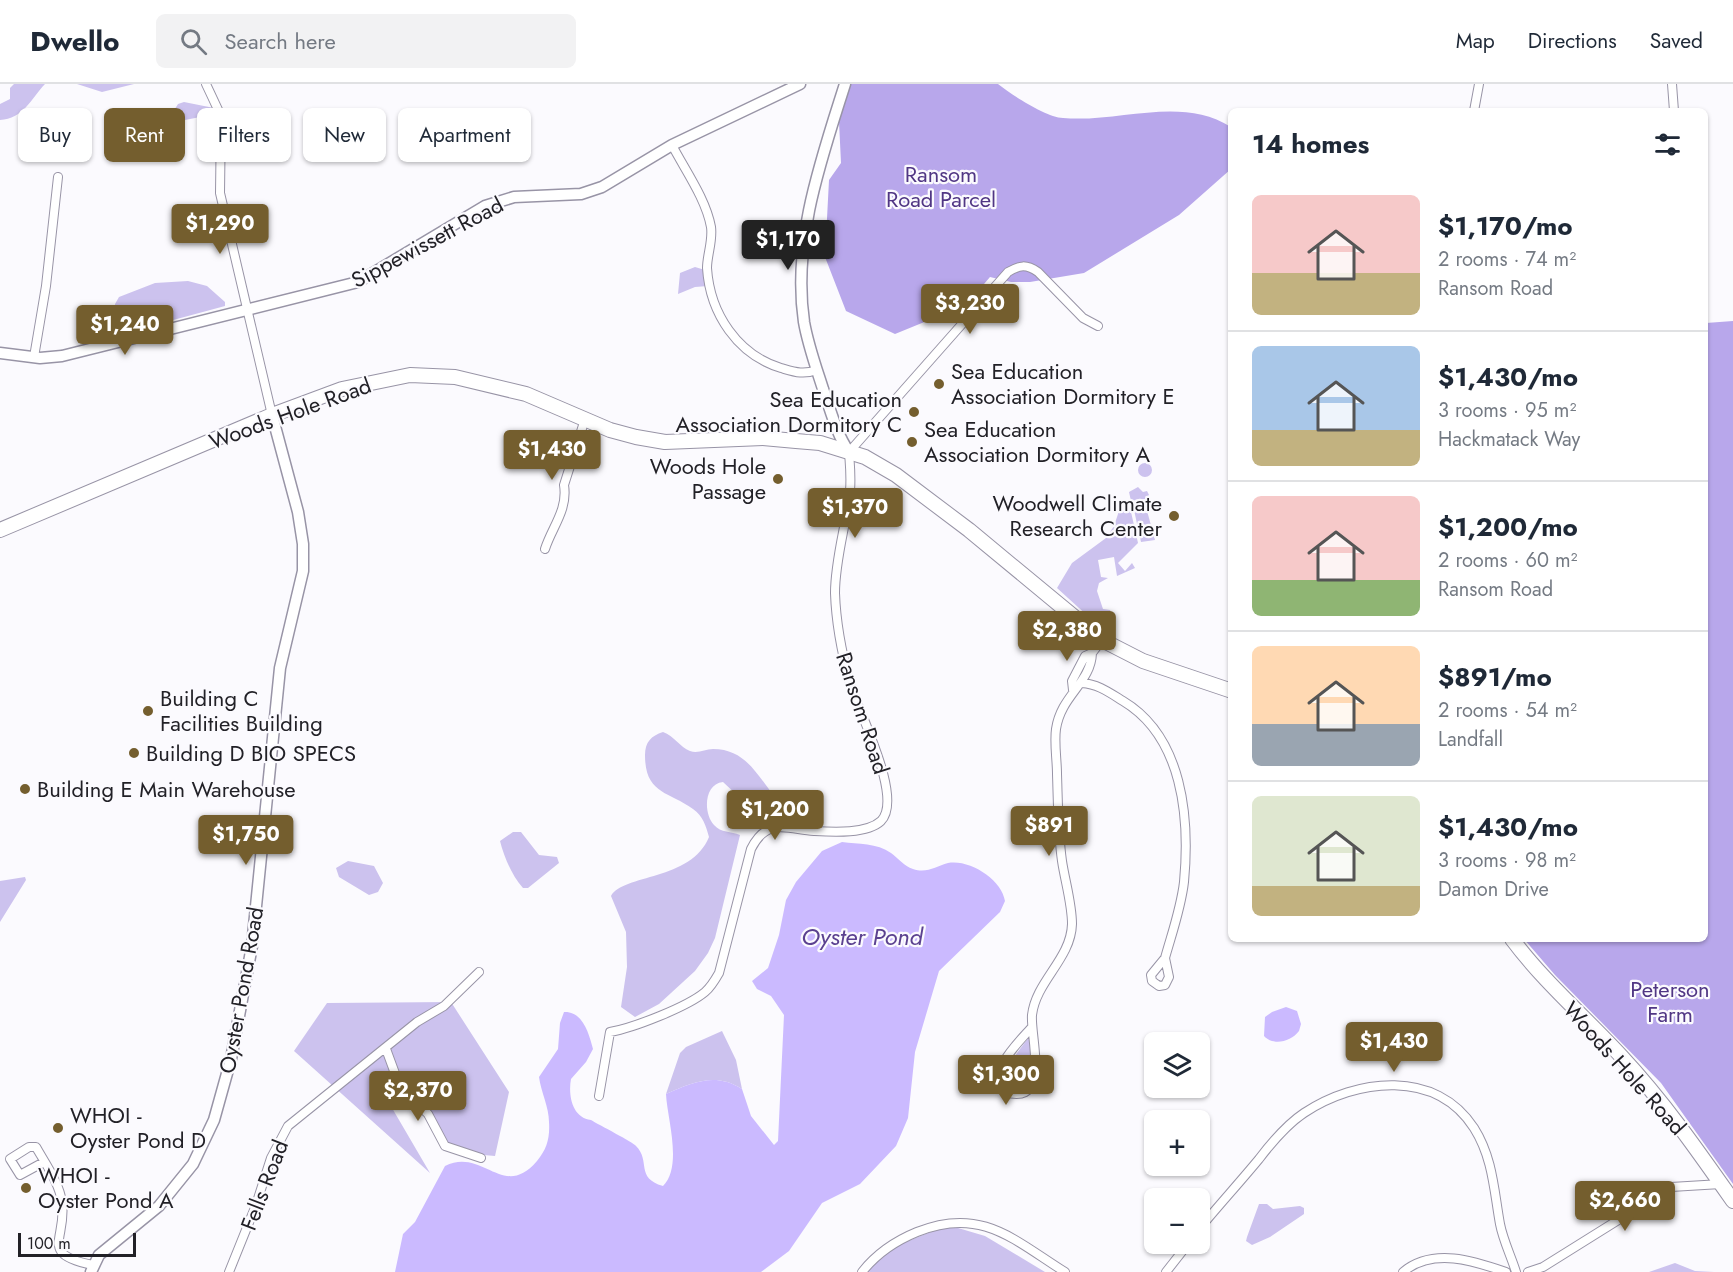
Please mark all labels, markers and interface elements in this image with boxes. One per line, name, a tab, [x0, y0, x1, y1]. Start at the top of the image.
search box	[156, 14, 576, 68]
text: Dwello	[30, 21, 120, 62]
icon: search	[177, 25, 210, 58]
text: Search here	[225, 25, 336, 57]
text: Map	[1456, 26, 1495, 56]
text: Directions	[1528, 26, 1617, 56]
text: Saved	[1650, 26, 1703, 56]
chip: Buy	[18, 108, 92, 162]
chip: Rent	[104, 108, 185, 162]
chip: Filters	[197, 108, 291, 162]
chip: New	[303, 108, 386, 162]
chip: Apartment	[398, 108, 531, 162]
text: 14 homes	[1252, 125, 1369, 163]
icon: filters	[1651, 128, 1684, 161]
park label: Ransom Road Parcel	[886, 158, 996, 215]
street label: Sippewissett Road	[345, 188, 509, 296]
pin: $1,290	[171, 204, 269, 255]
text: $1,170/mo	[1438, 207, 1573, 245]
text: $1,290	[186, 209, 254, 238]
icon: home	[1300, 219, 1372, 291]
pin: $1,170	[739, 220, 837, 271]
text: $1,170	[756, 225, 820, 254]
text: 2 rooms · 74 m²	[1438, 245, 1576, 274]
text: Ransom Road	[1438, 274, 1553, 303]
pin: $3,230	[921, 284, 1019, 335]
text: $3,230	[935, 289, 1005, 318]
pin: $1,240	[76, 305, 174, 356]
text: $1,240	[90, 310, 160, 339]
place label: Sea Education Association Dormitory E	[951, 355, 1175, 412]
text: $1,430/mo	[1438, 358, 1578, 396]
street label: Woods Hole Road	[205, 369, 375, 457]
icon: home	[1300, 370, 1372, 442]
marker: Sea Education Association Dormitory E	[932, 377, 946, 391]
place label: Sea Education Association Dormitory C	[676, 383, 902, 440]
text: 3 rooms · 95 m²	[1438, 396, 1576, 425]
marker: Sea Education Association Dormitory C	[907, 405, 921, 419]
place label: Sea Education Association Dormitory A	[924, 413, 1150, 470]
text: Hackmatack Way	[1438, 425, 1580, 454]
pin: $1,430	[503, 430, 601, 481]
text: $1,430	[518, 435, 586, 464]
marker: Sea Education Association Dormitory A	[905, 435, 919, 449]
place label: Woods Hole Passage	[650, 450, 766, 507]
marker: Woods Hole Passage	[771, 472, 785, 486]
place label: Woodwell Climate Research Center	[993, 487, 1162, 544]
pin: $1,370	[806, 488, 904, 539]
text: $1,370	[822, 493, 888, 522]
text: $1,200/mo	[1438, 508, 1578, 546]
marker: Woodwell Climate Research Center	[1167, 509, 1181, 523]
icon: home	[1300, 520, 1372, 592]
text: 2 rooms · 60 m²	[1438, 546, 1577, 575]
text: Ransom Road	[1438, 575, 1553, 604]
pin: $2,380	[1018, 611, 1116, 662]
text: $2,380	[1032, 616, 1102, 645]
street label: Ransom Road	[828, 648, 898, 778]
text: $891/mo	[1438, 658, 1552, 696]
icon: home	[1300, 670, 1372, 742]
place label: Building C Facilities Building	[160, 682, 323, 739]
text: 2 rooms · 54 m²	[1438, 696, 1577, 725]
marker: Building C Facilities Building	[141, 704, 155, 718]
text: Landfall	[1438, 725, 1503, 754]
place label: Building D BIO SPECS	[146, 737, 356, 769]
marker: Building D BIO SPECS	[127, 746, 141, 760]
place label: Building E Main Warehouse	[37, 773, 296, 805]
marker: Building E Main Warehouse	[18, 782, 32, 796]
pin: $1,200	[726, 790, 824, 841]
text: $1,200	[741, 795, 809, 824]
pin: $891	[1013, 806, 1085, 857]
text: $1,430/mo	[1438, 808, 1578, 846]
text: $891	[1025, 811, 1073, 840]
pin: $1,750	[197, 815, 295, 866]
text: $1,750	[212, 820, 280, 849]
icon: home	[1300, 820, 1372, 892]
text: 3 rooms · 98 m²	[1438, 846, 1576, 875]
text: Damon Drive	[1438, 875, 1549, 904]
street label: Oyster Pond Road	[211, 904, 271, 1076]
water label: Oyster Pond	[801, 919, 924, 954]
park label: Peterson Farm	[1630, 973, 1710, 1030]
street label: Woods Hole Road	[1556, 994, 1694, 1142]
pin: $1,430	[1345, 1022, 1443, 1073]
text: $1,430	[1360, 1027, 1428, 1056]
map controls	[1144, 1032, 1210, 1254]
button: layers	[1144, 1032, 1210, 1098]
pin: $1,300	[957, 1055, 1055, 1106]
text: $1,300	[972, 1060, 1040, 1089]
pin: $2,370	[369, 1071, 467, 1122]
text: $2,370	[383, 1076, 453, 1105]
place label: WHOI - Oyster Pond D	[70, 1099, 206, 1156]
button: +	[1144, 1110, 1210, 1176]
marker: WHOI - Oyster Pond D	[51, 1121, 65, 1135]
street label: Fells Road	[232, 1135, 296, 1235]
place label: WHOI - Oyster Pond A	[38, 1159, 174, 1216]
marker: WHOI - Oyster Pond A	[19, 1181, 33, 1195]
pin: $2,660	[1576, 1181, 1674, 1232]
text: $2,660	[1589, 1186, 1661, 1215]
button: −	[1144, 1188, 1210, 1254]
scale bar	[18, 1230, 136, 1258]
text: 100 m	[27, 1232, 71, 1255]

